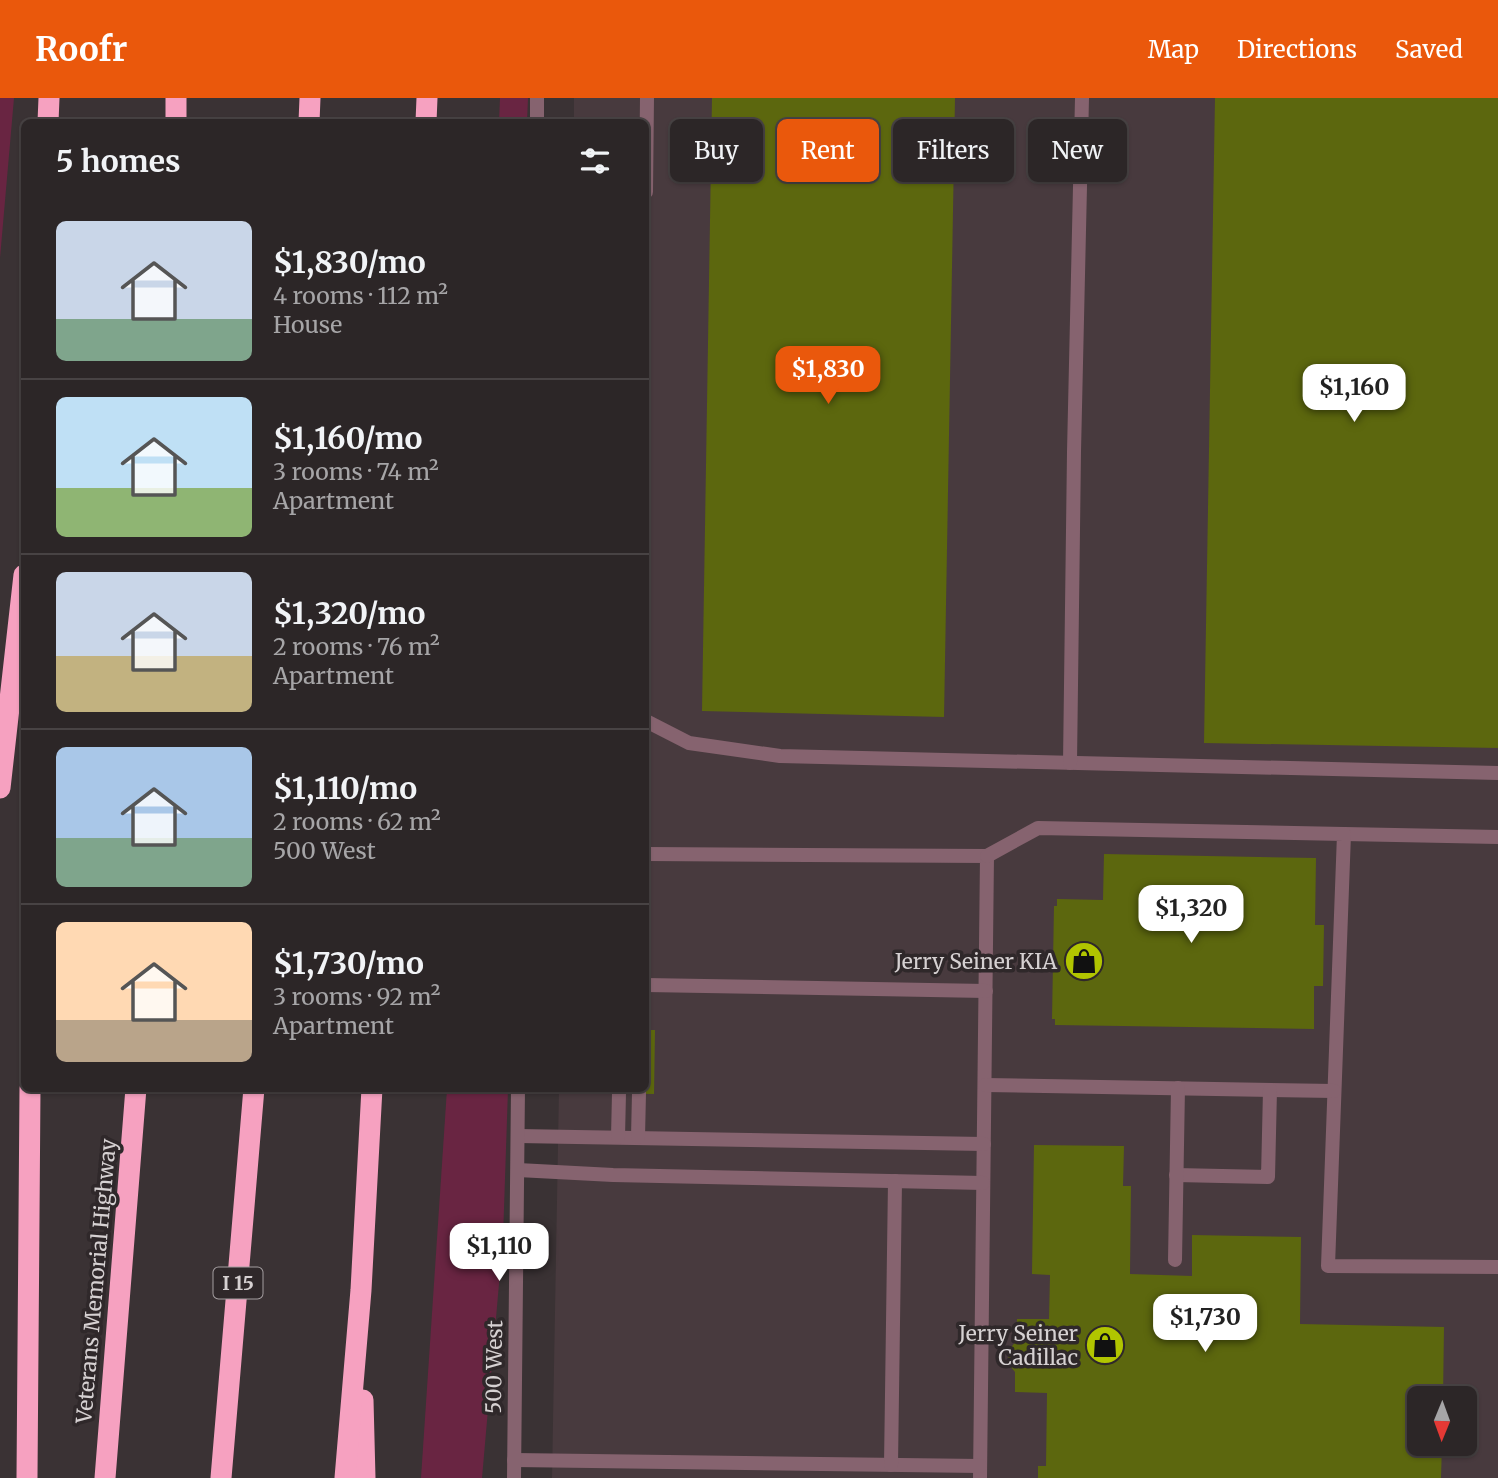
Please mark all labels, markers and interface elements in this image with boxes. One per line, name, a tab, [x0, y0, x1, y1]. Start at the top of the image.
text: Roofr	[35, 29, 127, 70]
text: Map	[1148, 34, 1199, 65]
text: Directions	[1237, 34, 1357, 65]
text: Saved	[1395, 34, 1463, 65]
chip: Buy	[670, 119, 763, 182]
chip: Rent	[777, 119, 879, 182]
chip: Filters	[893, 119, 1014, 182]
chip: New	[1028, 119, 1127, 182]
text: 5 homes	[56, 142, 181, 180]
icon: filters	[576, 142, 614, 180]
text: $1,830/mo	[273, 243, 426, 281]
icon: home	[112, 249, 196, 333]
text: 4 rooms · 112 m²	[273, 281, 448, 310]
text: House	[273, 310, 342, 339]
pin: $1,830	[771, 346, 885, 406]
text: $1,830	[791, 354, 865, 383]
pin: $1,160	[1297, 364, 1411, 424]
text: $1,160	[1319, 372, 1389, 401]
text: $1,160/mo	[273, 419, 422, 457]
icon: home	[112, 425, 196, 509]
text: 3 rooms · 74 m²	[273, 457, 439, 486]
text: Apartment	[273, 486, 394, 515]
text: $1,320/mo	[273, 594, 425, 632]
icon: home	[112, 600, 196, 684]
text: 2 rooms · 76 m²	[273, 632, 440, 661]
text: Apartment	[273, 661, 394, 690]
text: $1,110/mo	[273, 769, 417, 807]
icon: home	[112, 775, 196, 859]
text: 2 rooms · 62 m²	[273, 807, 441, 836]
text: 500 West	[273, 836, 376, 865]
pin: $1,320	[1134, 886, 1248, 945]
text: $1,320	[1155, 893, 1228, 922]
shop icon: Jerry Seiner KIA	[1063, 940, 1105, 982]
text: $1,730/mo	[273, 944, 424, 982]
place label: Jerry Seiner KIA	[894, 948, 1057, 975]
icon: home	[112, 950, 196, 1034]
text: 3 rooms · 92 m²	[273, 982, 440, 1011]
text: Apartment	[273, 1011, 394, 1040]
street label: Veterans Memorial Highway	[70, 1137, 122, 1426]
pin: $1,110	[442, 1224, 556, 1283]
text: $1,110	[466, 1231, 532, 1260]
road number: I 15	[214, 1268, 262, 1298]
pin: $1,730	[1148, 1294, 1262, 1354]
text: $1,730	[1169, 1302, 1241, 1331]
street label: 500 West	[480, 1320, 508, 1414]
place label: Jerry Seiner Cadillac	[958, 1320, 1078, 1371]
shop icon: Jerry Seiner Cadillac	[1084, 1324, 1126, 1366]
north arrow	[1407, 1386, 1477, 1456]
map controls	[1407, 1386, 1477, 1456]

